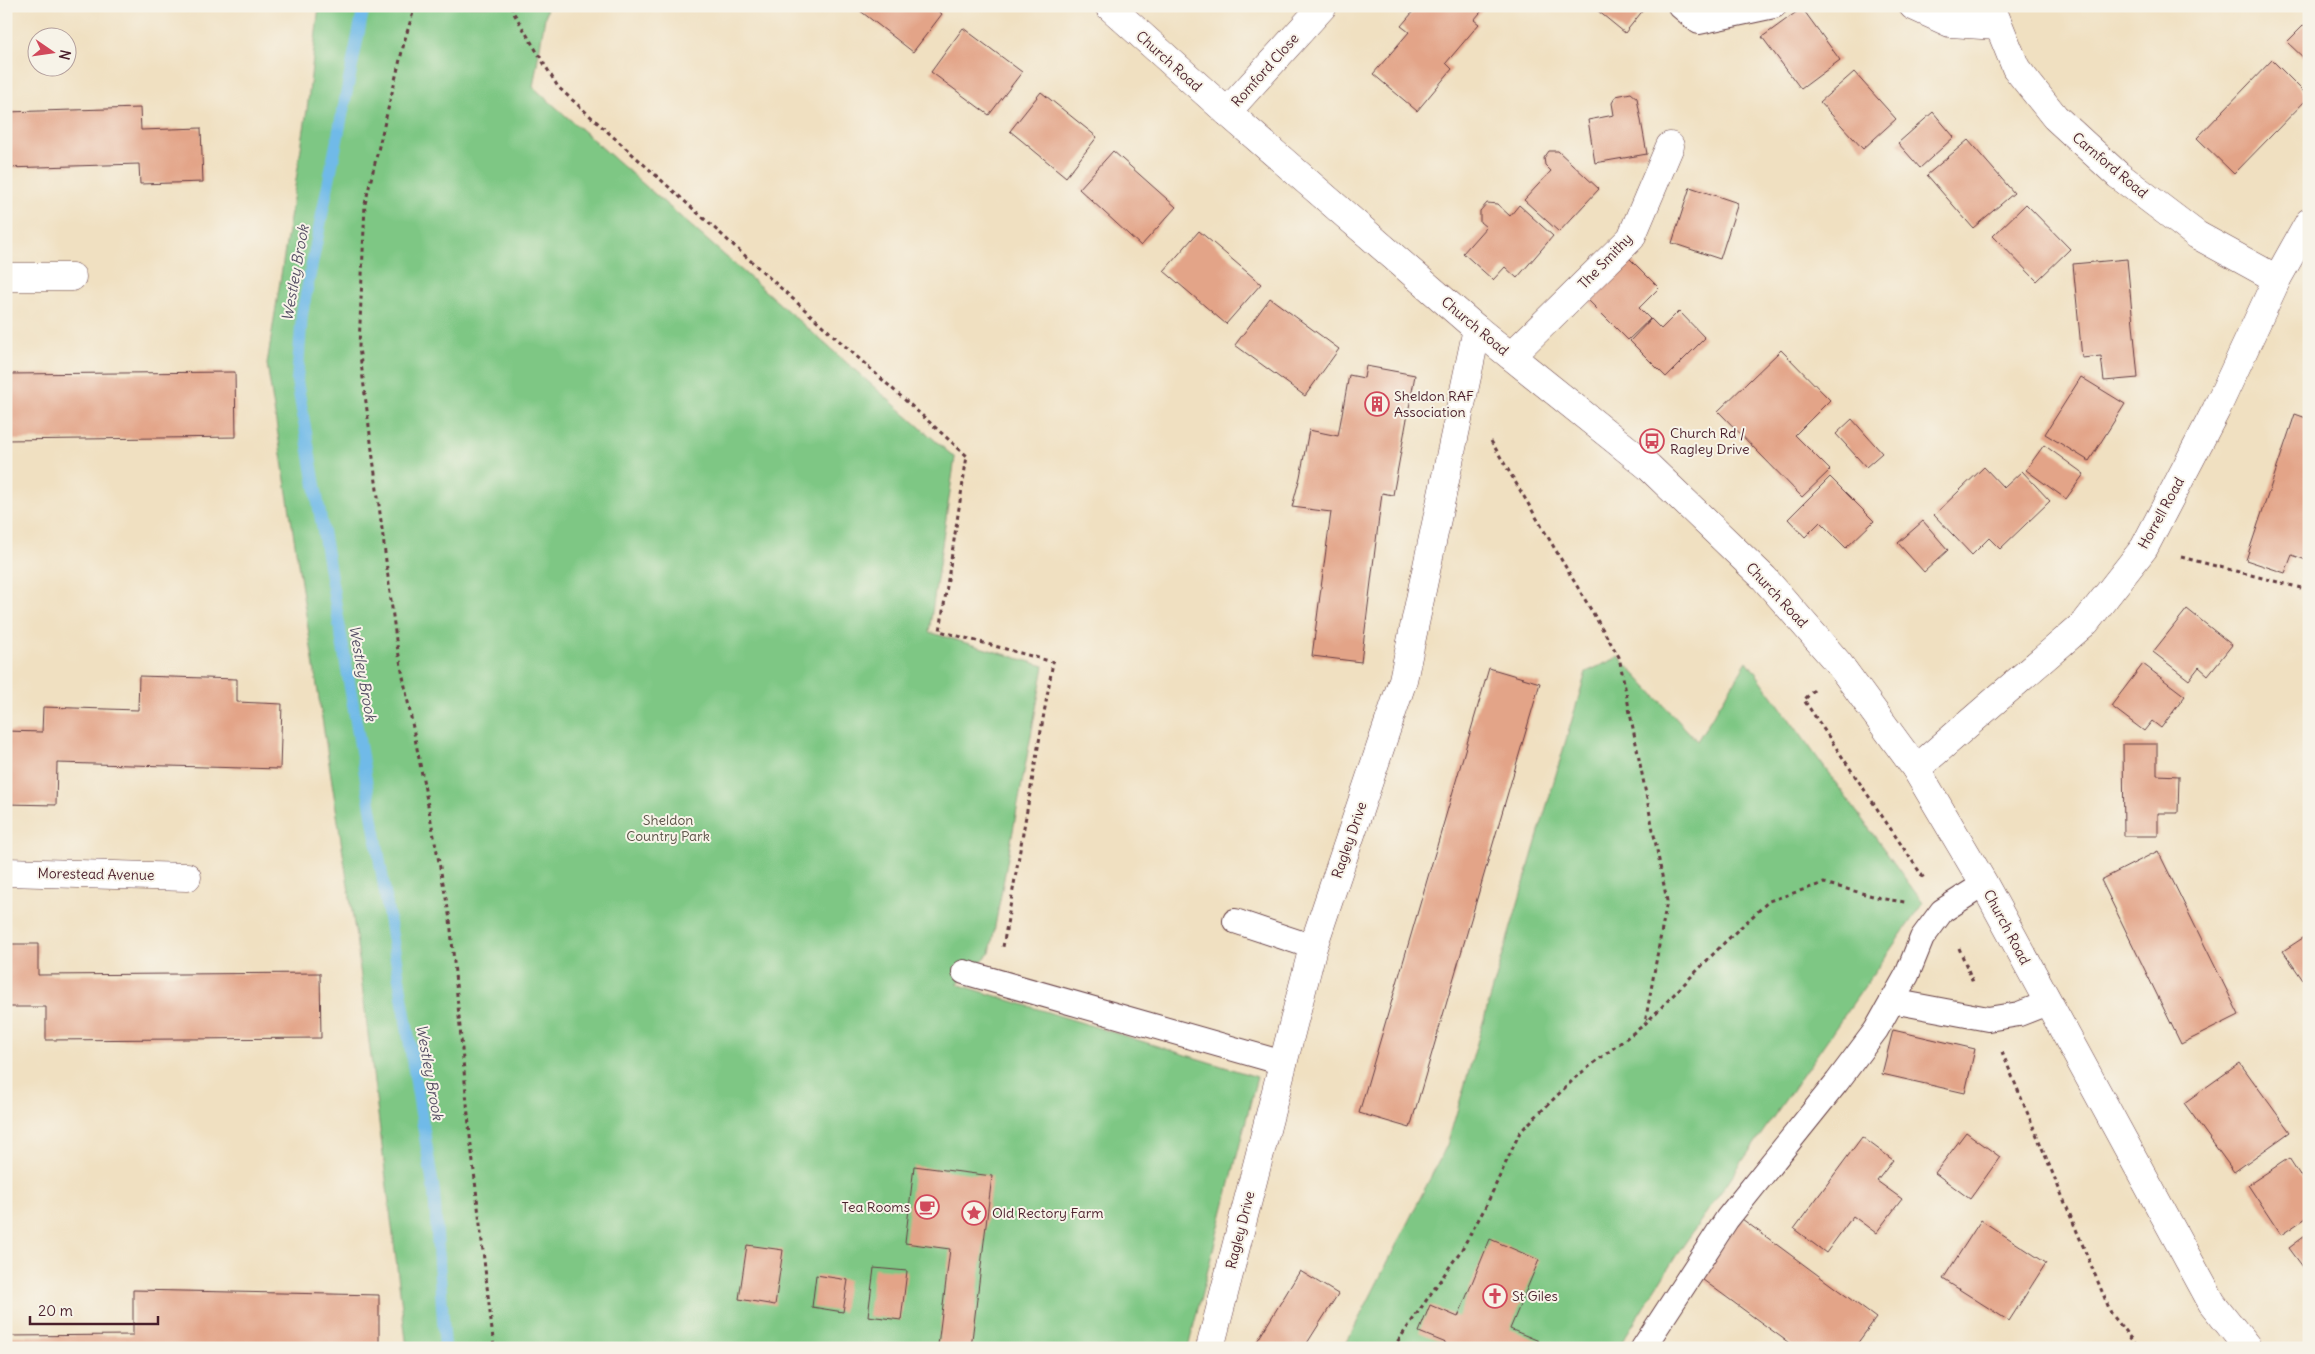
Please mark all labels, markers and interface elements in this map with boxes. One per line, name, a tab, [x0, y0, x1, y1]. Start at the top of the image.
street label: Church Road	[1132, 27, 1206, 95]
north arrow	[28, 28, 78, 78]
street label: Romford Close	[1227, 30, 1303, 110]
text: N	[55, 48, 75, 62]
street label: Carnford Road	[2069, 128, 2151, 202]
water label: Westley Brook	[277, 222, 313, 322]
street label: The Smithy	[1574, 230, 1636, 292]
street label: Church Road	[1438, 293, 1512, 359]
place label: Sheldon RAF Association	[1394, 387, 1474, 421]
building icon: Sheldon RAF Association	[1364, 391, 1390, 417]
place label: Church Rd / Ragley Drive	[1670, 424, 1750, 458]
bus stop icon: Church Rd / Ragley Drive	[1639, 428, 1665, 454]
street label: Horrell Road	[2134, 474, 2188, 552]
street label: Church Road	[1742, 559, 1812, 631]
water label: Westley Brook	[345, 624, 381, 724]
street label: Ragley Drive	[1328, 799, 1370, 881]
park label: Sheldon Country Park	[626, 811, 710, 845]
street label: Morestead Avenue	[37, 864, 155, 884]
street label: Church Road	[1980, 886, 2034, 968]
water label: Westley Brook	[412, 1023, 448, 1123]
street label: Ragley Drive	[1222, 1189, 1258, 1271]
cafe icon: Tea Rooms	[914, 1194, 940, 1220]
place label: Tea Rooms	[842, 1198, 910, 1216]
place icon: Old Rectory Farm	[961, 1200, 987, 1226]
place label: Old Rectory Farm	[992, 1204, 1104, 1222]
church icon: St Giles	[1482, 1283, 1508, 1309]
place label: St Giles	[1512, 1287, 1558, 1305]
scale bar	[30, 1294, 158, 1326]
text: 20 m	[38, 1301, 73, 1320]

